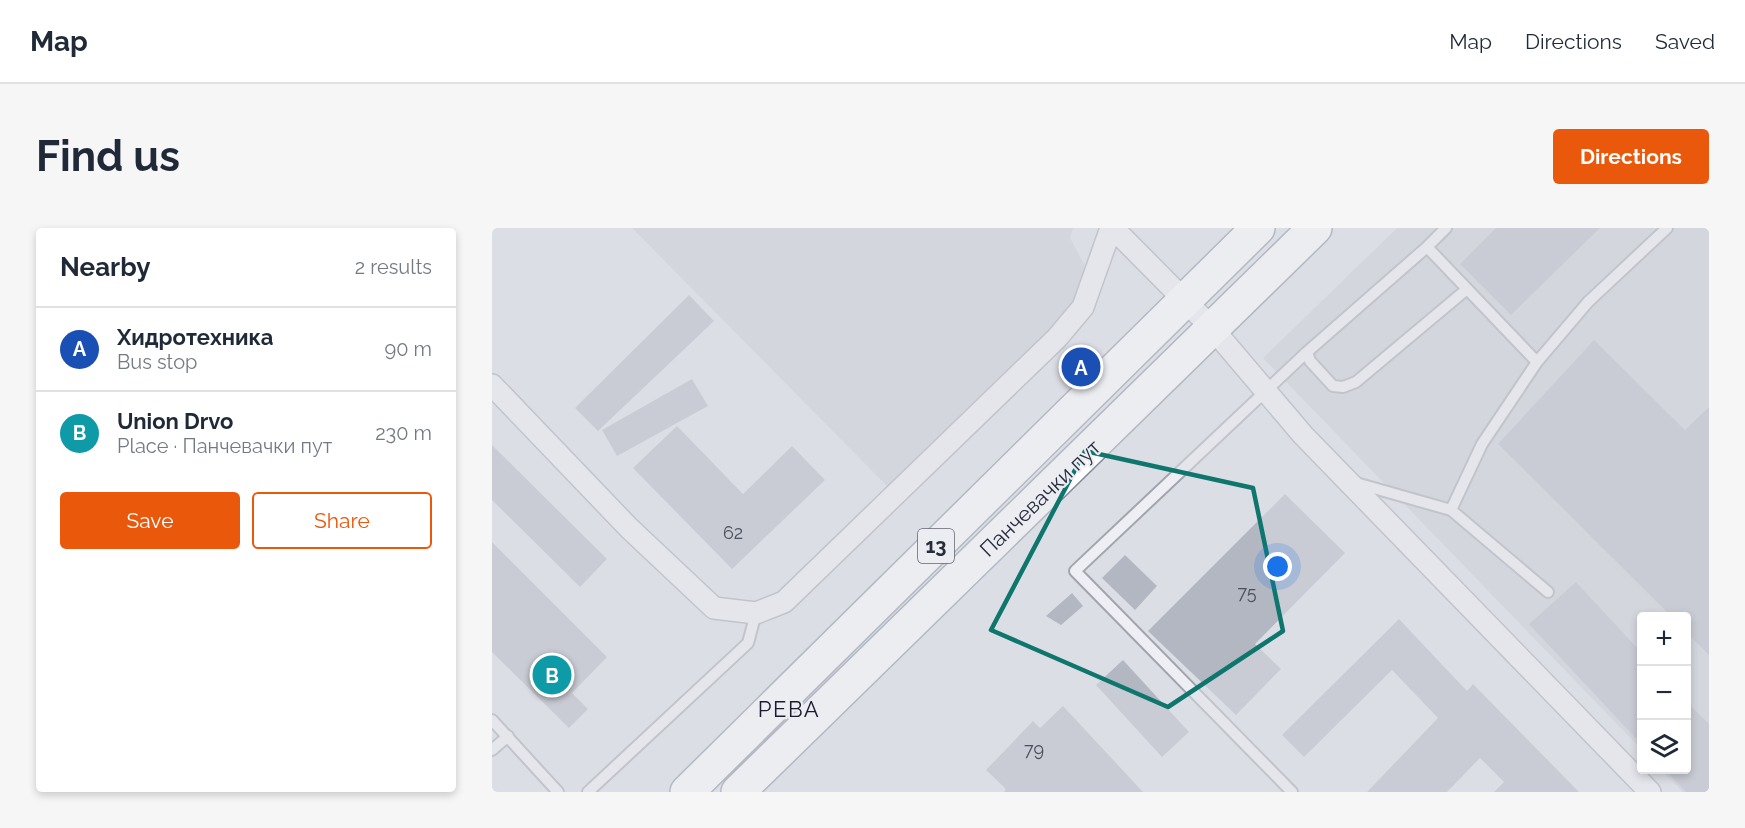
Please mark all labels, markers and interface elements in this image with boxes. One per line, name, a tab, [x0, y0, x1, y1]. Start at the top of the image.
text: Map	[30, 25, 88, 58]
text: Map	[1449, 29, 1492, 54]
text: Directions	[1525, 29, 1622, 54]
text: Saved	[1655, 29, 1715, 54]
button: Directions	[1553, 129, 1709, 184]
text: Find us	[36, 132, 180, 181]
text: Nearby	[60, 252, 150, 282]
text: 2 results	[355, 255, 432, 279]
text: Хидротехника	[117, 324, 274, 350]
text: A	[73, 337, 86, 361]
text: 90 m	[385, 337, 432, 361]
pin: A	[1062, 344, 1100, 390]
text: Bus stop	[117, 350, 197, 374]
text: Union Drvo	[117, 408, 233, 434]
text: B	[73, 421, 86, 445]
text: 230 m	[375, 421, 432, 445]
text: Place · Панчевачки пут	[117, 434, 332, 458]
street label: Панчевачки пут	[975, 434, 1105, 562]
button: Save	[60, 492, 240, 549]
button: Share	[252, 492, 432, 549]
house number: 62	[723, 522, 743, 543]
road number: 13	[918, 529, 954, 563]
your location	[1263, 552, 1292, 581]
house number: 75	[1237, 582, 1257, 603]
map controls	[1637, 612, 1691, 774]
button: +	[1637, 612, 1691, 666]
pin: B	[532, 652, 572, 698]
button: −	[1637, 666, 1691, 720]
district label: РЕВА	[758, 696, 820, 722]
button: layers	[1637, 720, 1691, 774]
house number: 79	[1024, 739, 1044, 760]

